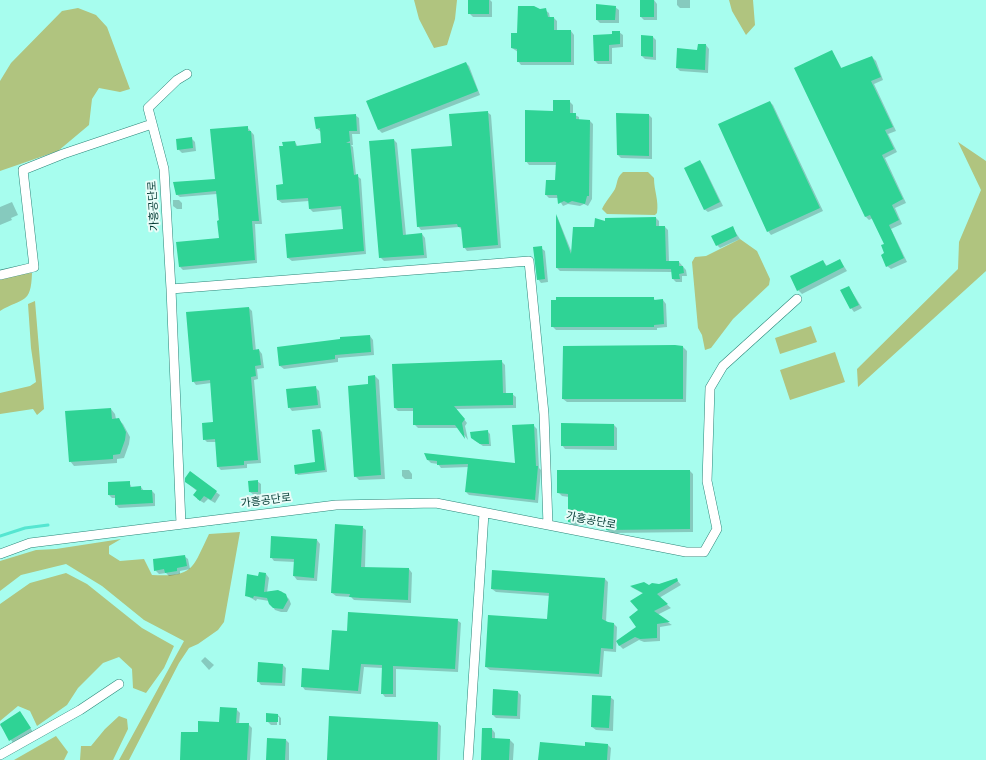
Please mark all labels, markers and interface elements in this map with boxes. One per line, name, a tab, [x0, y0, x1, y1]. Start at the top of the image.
street label: 가흥공단로	[146, 180, 162, 232]
street label: 가흥공단로	[240, 491, 292, 511]
street label: 가흥공단로	[565, 510, 617, 532]

